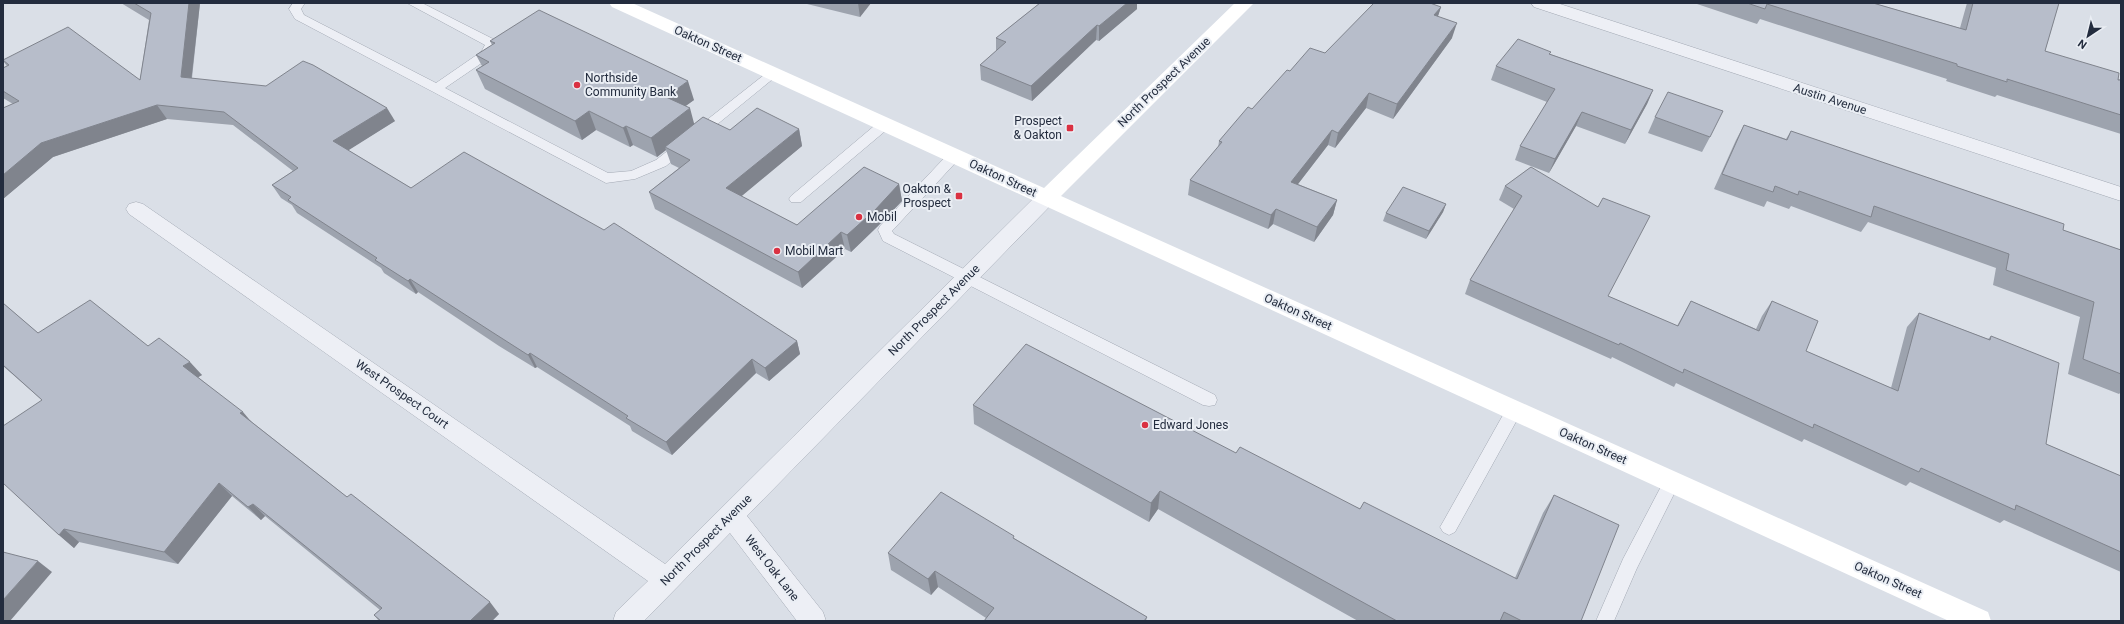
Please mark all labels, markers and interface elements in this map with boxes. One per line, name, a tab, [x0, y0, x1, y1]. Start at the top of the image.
north arrow	[2068, 16, 2108, 56]
street label: Oakton Street	[672, 23, 744, 65]
street label: North Prospect Avenue	[1115, 34, 1213, 130]
text: N	[2075, 36, 2089, 51]
place label: Northside Community Bank	[585, 71, 677, 99]
marker: Northside Community Bank	[572, 80, 582, 90]
street label: Austin Avenue	[1792, 81, 1868, 117]
place label: Prospect & Oakton	[1013, 114, 1062, 142]
marker: Prospect & Oakton	[1065, 123, 1075, 133]
street label: Oakton Street	[967, 156, 1039, 200]
place label: Oakton & Prospect	[902, 182, 952, 210]
marker: Oakton & Prospect	[954, 191, 964, 201]
place label: Mobil	[867, 210, 897, 224]
marker: Mobil	[854, 212, 864, 222]
place label: Mobil Mart	[785, 244, 843, 258]
marker: Mobil Mart	[772, 246, 782, 256]
street label: North Prospect Avenue	[885, 261, 983, 359]
street label: Oakton Street	[1262, 291, 1334, 333]
street label: West Prospect Court	[353, 357, 451, 431]
place label: Edward Jones	[1153, 418, 1228, 432]
marker: Edward Jones	[1140, 420, 1150, 430]
street label: Oakton Street	[1557, 425, 1629, 467]
street label: North Prospect Avenue	[657, 491, 755, 589]
street label: West Oak Lane	[742, 532, 802, 604]
street label: Oakton Street	[1852, 559, 1924, 601]

